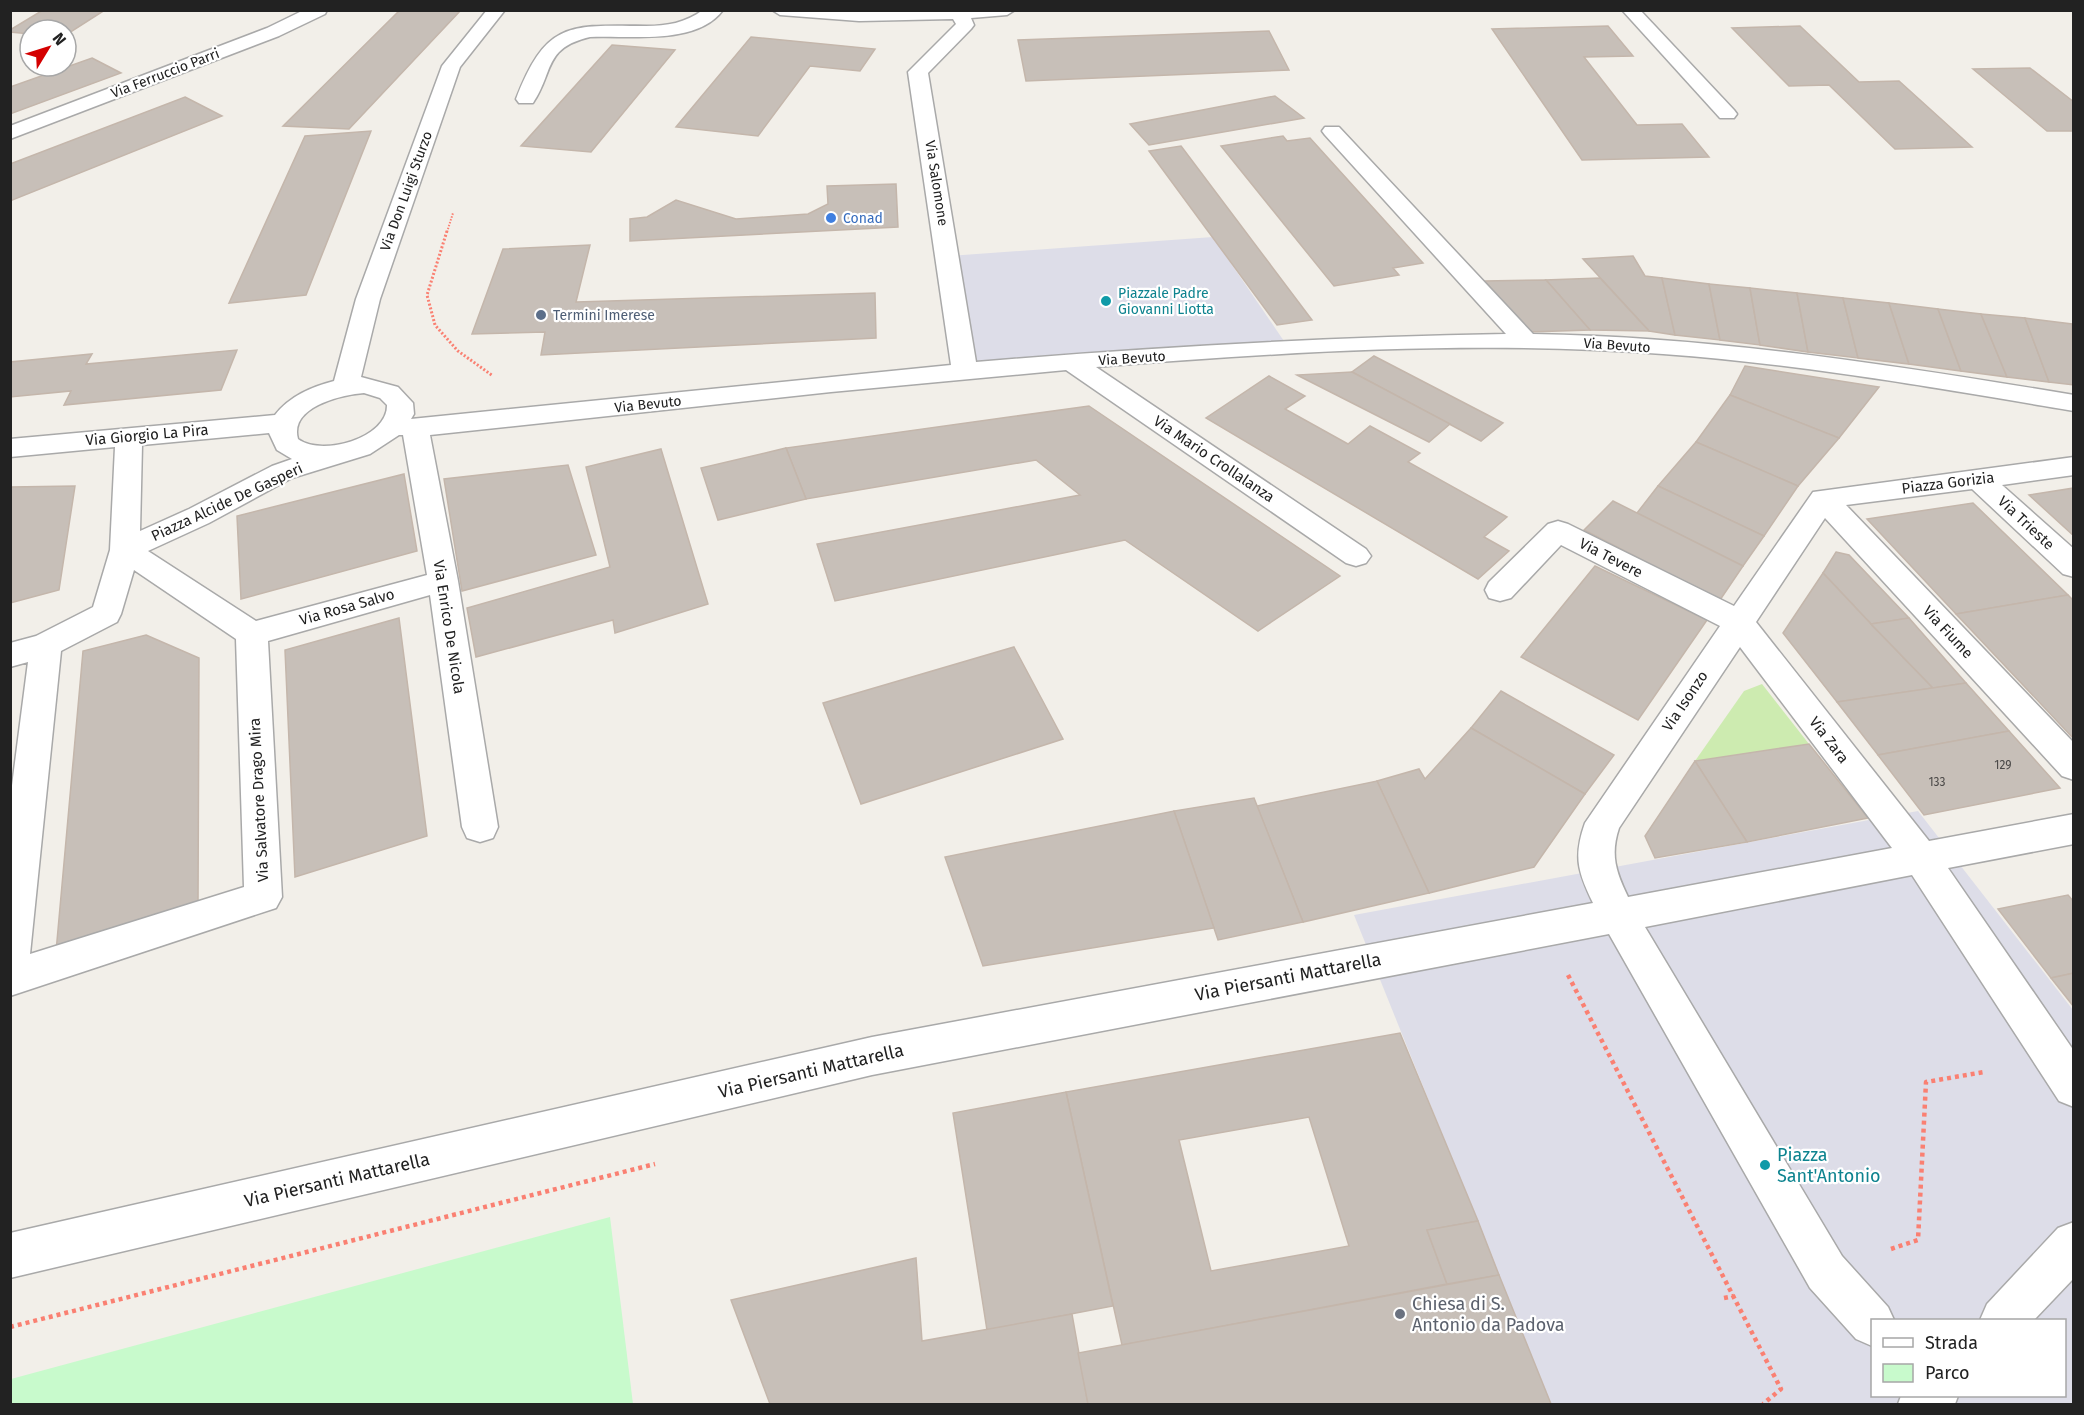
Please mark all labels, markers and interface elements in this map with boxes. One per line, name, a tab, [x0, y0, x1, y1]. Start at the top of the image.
north arrow	[18, 18, 78, 78]
text: N	[49, 29, 70, 49]
street label: Via Ferruccio Parri	[109, 45, 222, 102]
street label: Via Don Luigi Sturzo	[377, 129, 436, 253]
street label: Via Salomone	[921, 139, 952, 227]
place label: Conad	[843, 210, 883, 227]
marker: Conad	[824, 211, 838, 225]
place label: Piazzale Padre Giovanni Liotta	[1118, 285, 1214, 318]
marker: Piazzale Padre Giovanni Liotta	[1099, 294, 1113, 308]
place label: Termini Imerese	[553, 307, 655, 324]
marker: Termini Imerese	[534, 308, 548, 322]
street label: Via Bevuto	[1583, 335, 1651, 356]
street label: Via Bevuto	[1098, 348, 1166, 369]
street label: Via Bevuto	[614, 393, 682, 416]
street label: Via Mario Crollalanza	[1150, 412, 1278, 506]
street label: Via Giorgio La Pira	[85, 421, 209, 449]
street label: Piazza Alcide De Gasperi	[148, 459, 306, 545]
street label: Piazza Gorizia	[1901, 468, 1995, 498]
street label: Via Trieste	[1994, 492, 2058, 554]
street label: Via Tevere	[1576, 534, 1646, 582]
street label: Via Enrico De Nicola	[430, 559, 468, 695]
street label: Via Rosa Salvo	[298, 585, 396, 629]
street label: Via Fiume	[1919, 602, 1977, 662]
street label: Via Isonzo	[1658, 667, 1712, 735]
street label: Via Zara	[1805, 713, 1853, 767]
street label: Via Salvatore Drago Mira	[246, 717, 272, 883]
house number: 129	[1994, 758, 2012, 772]
house number: 133	[1928, 775, 1946, 789]
street label: Via Piersanti Mattarella	[1193, 948, 1383, 1006]
street label: Via Piersanti Mattarella	[716, 1039, 906, 1103]
place label: Piazza Sant'Antonio	[1777, 1144, 1881, 1187]
street label: Via Piersanti Mattarella	[242, 1148, 432, 1212]
marker: Piazza Sant'Antonio	[1758, 1158, 1772, 1172]
place label: Chiesa di S. Antonio da Padova	[1412, 1293, 1565, 1336]
marker: Chiesa di S. Antonio da Padova	[1393, 1307, 1407, 1321]
legend	[1871, 1319, 2066, 1397]
text: Strada	[1925, 1332, 1978, 1354]
text: Parco	[1925, 1362, 1969, 1384]

